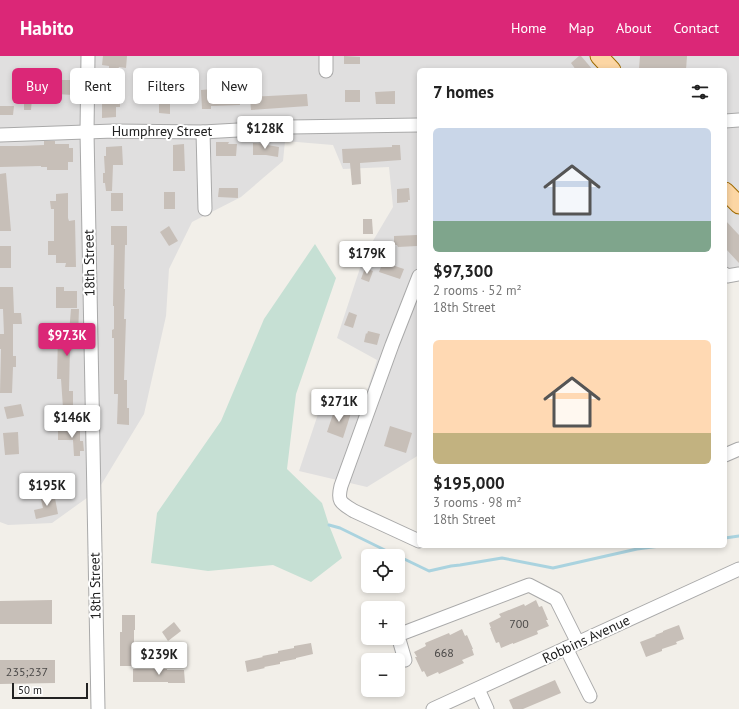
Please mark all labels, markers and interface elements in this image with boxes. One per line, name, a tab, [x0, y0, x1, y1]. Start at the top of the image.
text: Habito	[20, 16, 74, 40]
text: Home	[511, 19, 546, 37]
text: Map	[568, 19, 594, 37]
text: About	[616, 19, 652, 37]
text: Contact	[674, 19, 719, 37]
chip: Buy	[12, 68, 62, 104]
chip: Rent	[70, 68, 125, 104]
chip: Filters	[133, 68, 199, 104]
chip: New	[207, 68, 262, 104]
text: 7 homes	[433, 81, 494, 103]
icon: filters	[689, 81, 711, 103]
pin: $128K	[237, 116, 293, 150]
text: $128K	[246, 120, 284, 137]
street label: Humphrey Street	[112, 122, 213, 140]
icon: home	[536, 154, 608, 226]
street label: 18th Street	[79, 229, 99, 297]
pin: $179K	[339, 241, 395, 275]
text: $179K	[348, 245, 386, 262]
text: $97,300	[433, 260, 493, 282]
text: 2 rooms · 52 m²	[433, 282, 522, 299]
text: 18th Street	[433, 299, 495, 316]
pin: $97.3K	[34, 323, 100, 357]
text: $97.3K	[47, 327, 87, 344]
icon: home	[536, 366, 608, 438]
pin: $271K	[311, 389, 367, 423]
text: $271K	[320, 393, 358, 410]
pin: $146K	[44, 405, 100, 439]
text: $146K	[53, 409, 91, 426]
text: $195,000	[433, 472, 505, 494]
pin: $195K	[19, 473, 75, 507]
text: $195K	[28, 477, 66, 494]
text: 3 rooms · 98 m²	[433, 494, 522, 511]
text: 18th Street	[433, 511, 495, 528]
map controls	[361, 549, 405, 697]
button: locate	[361, 549, 405, 593]
street label: 18th Street	[85, 552, 105, 620]
button: +	[361, 601, 405, 645]
street label: Robbins Avenue	[539, 611, 633, 667]
house number: 700	[509, 616, 529, 631]
pin: $239K	[131, 642, 187, 676]
house number: 668	[434, 645, 454, 660]
text: $239K	[140, 646, 178, 663]
button: −	[361, 653, 405, 697]
house number: 235;237	[6, 664, 48, 679]
scale bar	[12, 681, 88, 700]
text: 50 m	[18, 683, 42, 697]

